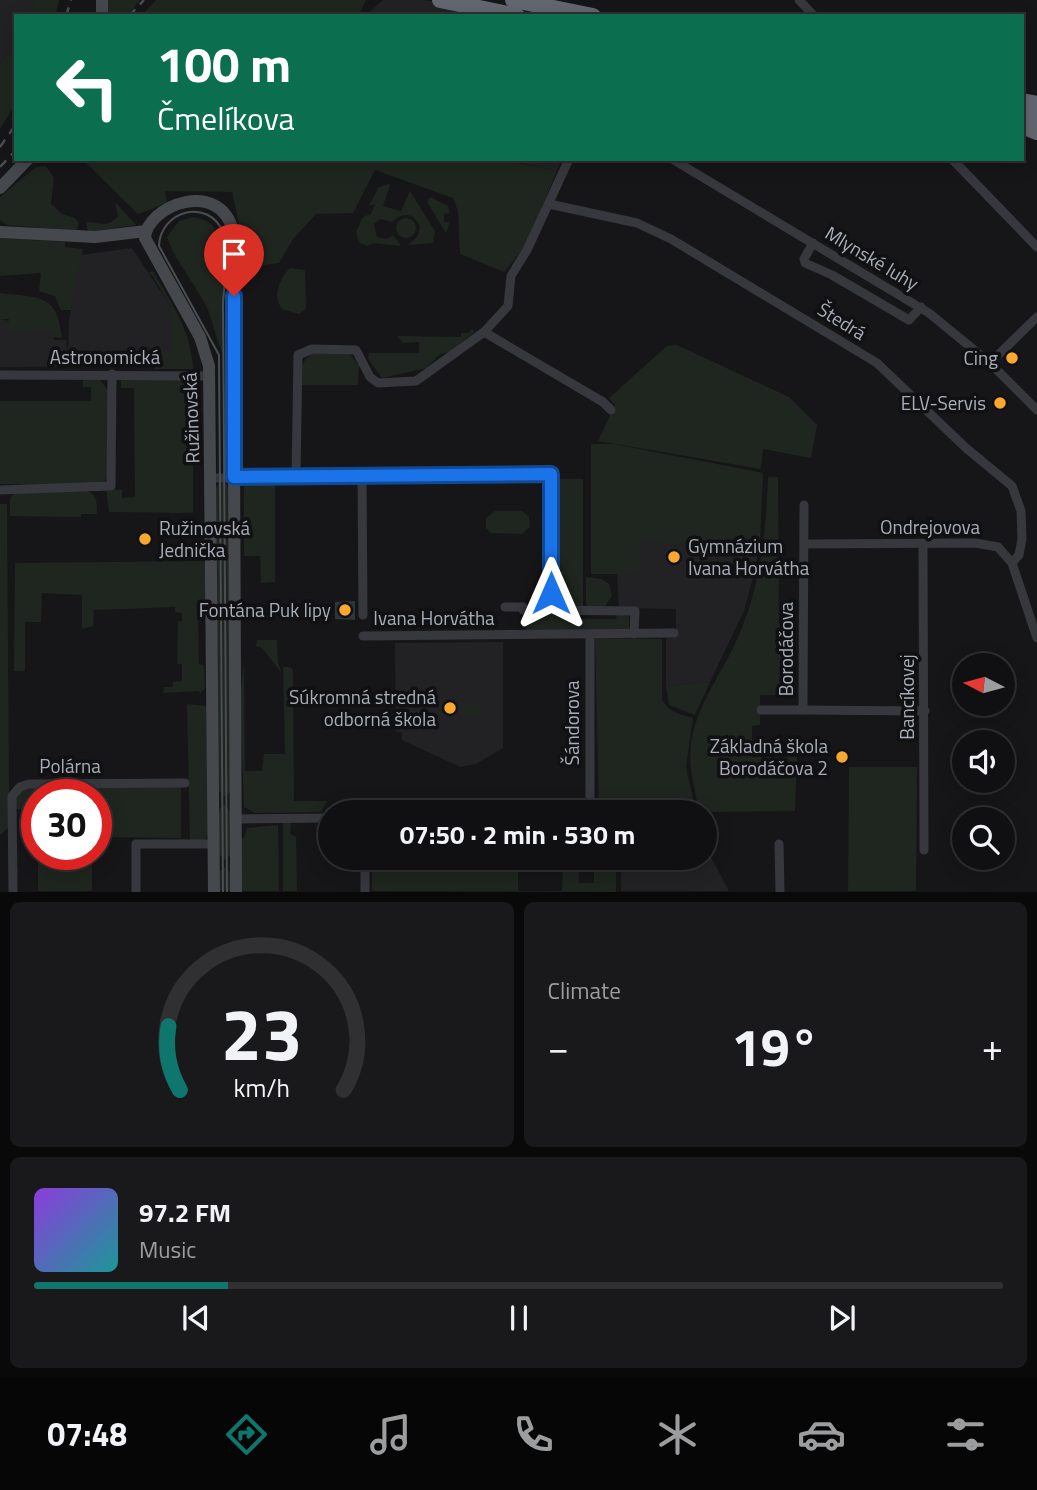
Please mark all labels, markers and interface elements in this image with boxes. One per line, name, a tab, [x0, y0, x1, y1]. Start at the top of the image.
text: 100 m	[157, 26, 291, 101]
icon: left	[42, 42, 133, 133]
text: Čmelíkova	[157, 94, 295, 142]
street label: Mlynské luhy	[820, 218, 925, 297]
pin	[204, 224, 264, 296]
icon: arrive	[215, 235, 253, 273]
street label: Štedrá	[812, 294, 873, 347]
street label: Astronomická	[50, 342, 161, 371]
place label: Cing	[964, 343, 998, 372]
marker: Cing	[1004, 350, 1020, 366]
street label: Ružinovská	[174, 372, 207, 464]
place label: ELV-Servis	[901, 388, 986, 417]
marker: ELV-Servis	[992, 395, 1008, 411]
street label: Ondrejovova	[880, 512, 981, 541]
place label: Ružinovská Jednička	[159, 513, 251, 564]
marker: Ružinovská Jednička	[137, 531, 153, 547]
place label: Gymnázium Ivana Horvátha	[688, 531, 810, 582]
marker: Gymnázium Ivana Horvátha	[666, 549, 682, 565]
position arrow	[514, 556, 588, 630]
place label: Fontána Puk lipy	[199, 595, 331, 624]
street label: Borodáčova	[771, 601, 800, 696]
marker: Fontána Puk lipy	[337, 602, 353, 618]
street label: Ivana Horvátha	[373, 603, 495, 632]
north arrow	[952, 653, 1015, 716]
map controls	[952, 653, 1015, 870]
street label: Bancíkovej	[892, 654, 921, 740]
street label: Šándorova	[557, 680, 586, 765]
place label: Súkromná stredná odborná škola	[289, 682, 436, 733]
marker: Súkromná stredná odborná škola	[442, 700, 458, 716]
button: sound	[952, 730, 1015, 793]
place label: Základná škola Borodáčova 2	[710, 731, 828, 782]
marker: Základná škola Borodáčova 2	[834, 749, 850, 765]
street label: Polárna	[39, 751, 101, 780]
speed limit sign: 30	[21, 779, 112, 870]
button: search	[952, 807, 1015, 870]
text: 07:50 · 2 min · 530 m	[400, 815, 635, 854]
text: Climate	[548, 973, 621, 1008]
text: 23	[221, 979, 303, 1089]
text: 19°	[732, 1007, 819, 1086]
text: −	[548, 1018, 569, 1076]
text: +	[982, 1018, 1003, 1076]
text: km/h	[233, 1069, 290, 1107]
text: 97.2 FM	[139, 1193, 231, 1232]
text: Music	[139, 1232, 196, 1267]
icon: previous	[177, 1299, 215, 1337]
icon: pause	[500, 1299, 538, 1337]
icon: next	[823, 1299, 861, 1337]
text: 07:48	[47, 1410, 127, 1458]
icon: directions	[222, 1410, 271, 1459]
icon: music	[366, 1410, 415, 1459]
icon: phone	[509, 1410, 558, 1459]
icon: climate	[653, 1410, 702, 1459]
icon: car	[797, 1410, 846, 1459]
icon: filters	[941, 1410, 990, 1459]

